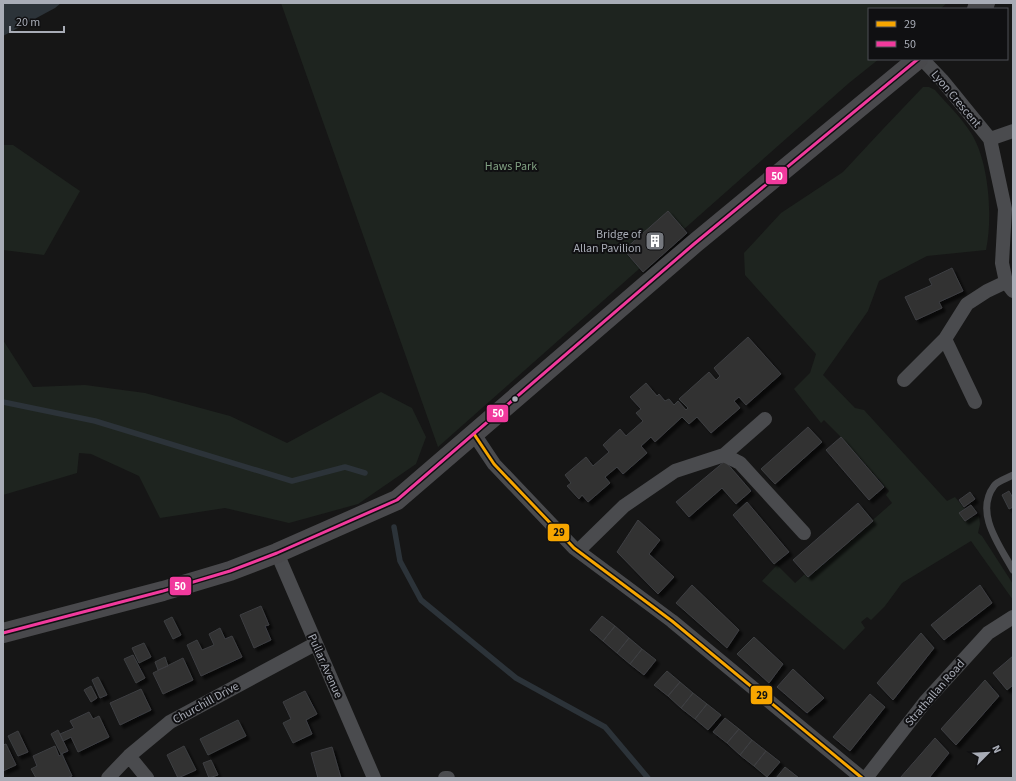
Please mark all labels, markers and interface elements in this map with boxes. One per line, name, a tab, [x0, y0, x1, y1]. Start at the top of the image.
scale bar	[10, 8, 64, 34]
legend	[868, 8, 1008, 60]
text: 20 m	[16, 14, 40, 31]
text: 29	[904, 16, 916, 33]
text: 50	[904, 36, 916, 53]
street label: Lyon Crescent	[927, 67, 985, 131]
park label: Haws Park	[485, 158, 537, 175]
line badge: 50	[765, 166, 788, 185]
text: 50	[771, 169, 783, 184]
place label: Bridge of Allan Pavilion	[573, 226, 641, 257]
building icon: Bridge of Allan Pavilion	[644, 230, 666, 252]
unlabelled marker	[510, 394, 520, 404]
line badge: 50	[486, 404, 509, 423]
text: 50	[492, 406, 504, 421]
line badge: 29	[547, 523, 570, 542]
text: 29	[553, 525, 565, 540]
line badge: 50	[169, 576, 192, 596]
text: 50	[174, 579, 186, 594]
street label: Pullar Avenue	[303, 631, 347, 701]
street label: Strathallan Road	[901, 656, 969, 730]
street label: Churchill Drive	[170, 678, 242, 728]
line badge: 29	[750, 685, 773, 705]
text: 29	[756, 688, 768, 703]
north arrow	[968, 733, 1008, 773]
text: N	[988, 743, 1005, 756]

